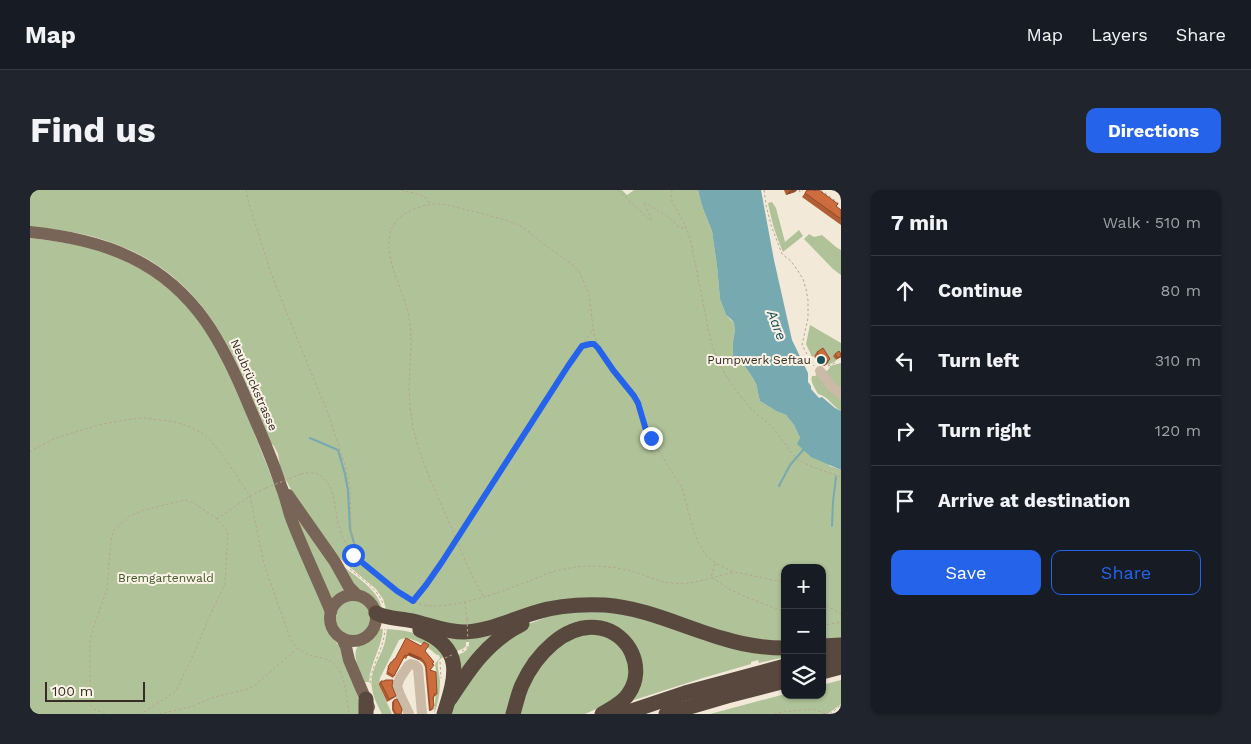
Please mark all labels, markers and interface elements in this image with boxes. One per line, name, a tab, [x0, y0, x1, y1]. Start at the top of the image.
text: Map	[25, 21, 76, 49]
text: Map	[1026, 24, 1063, 45]
text: Layers	[1091, 24, 1148, 45]
text: Share	[1176, 24, 1226, 45]
button: Directions	[1086, 108, 1221, 153]
text: Find us	[30, 109, 156, 151]
text: 7 min	[891, 210, 948, 235]
text: Walk · 510 m	[1103, 213, 1201, 232]
icon: ahead	[891, 277, 919, 305]
text: Continue	[938, 279, 1022, 302]
text: 80 m	[1160, 281, 1201, 300]
water label: Aare	[764, 307, 790, 342]
street label: Neubrückstrasse	[228, 337, 280, 433]
icon: left	[891, 347, 919, 375]
text: Turn left	[938, 349, 1019, 372]
text: 310 m	[1155, 351, 1201, 370]
place label: Pumpwerk Seftau	[707, 353, 811, 367]
marker: Pumpwerk Seftau	[815, 354, 827, 366]
icon: right	[891, 417, 919, 445]
text: Turn right	[938, 419, 1031, 442]
text: 120 m	[1155, 421, 1201, 440]
route end	[640, 427, 663, 450]
icon: arrive	[891, 487, 919, 515]
text: Arrive at destination	[938, 489, 1130, 512]
route start	[342, 544, 365, 567]
button: Save	[891, 550, 1041, 595]
button: Share	[1051, 550, 1201, 595]
map controls	[781, 564, 826, 699]
button: +	[781, 564, 826, 609]
park label: Bremgartenwald	[118, 571, 214, 585]
button: −	[781, 609, 826, 654]
button: layers	[781, 654, 826, 699]
scale bar	[45, 679, 145, 702]
text: 100 m	[52, 683, 93, 699]

